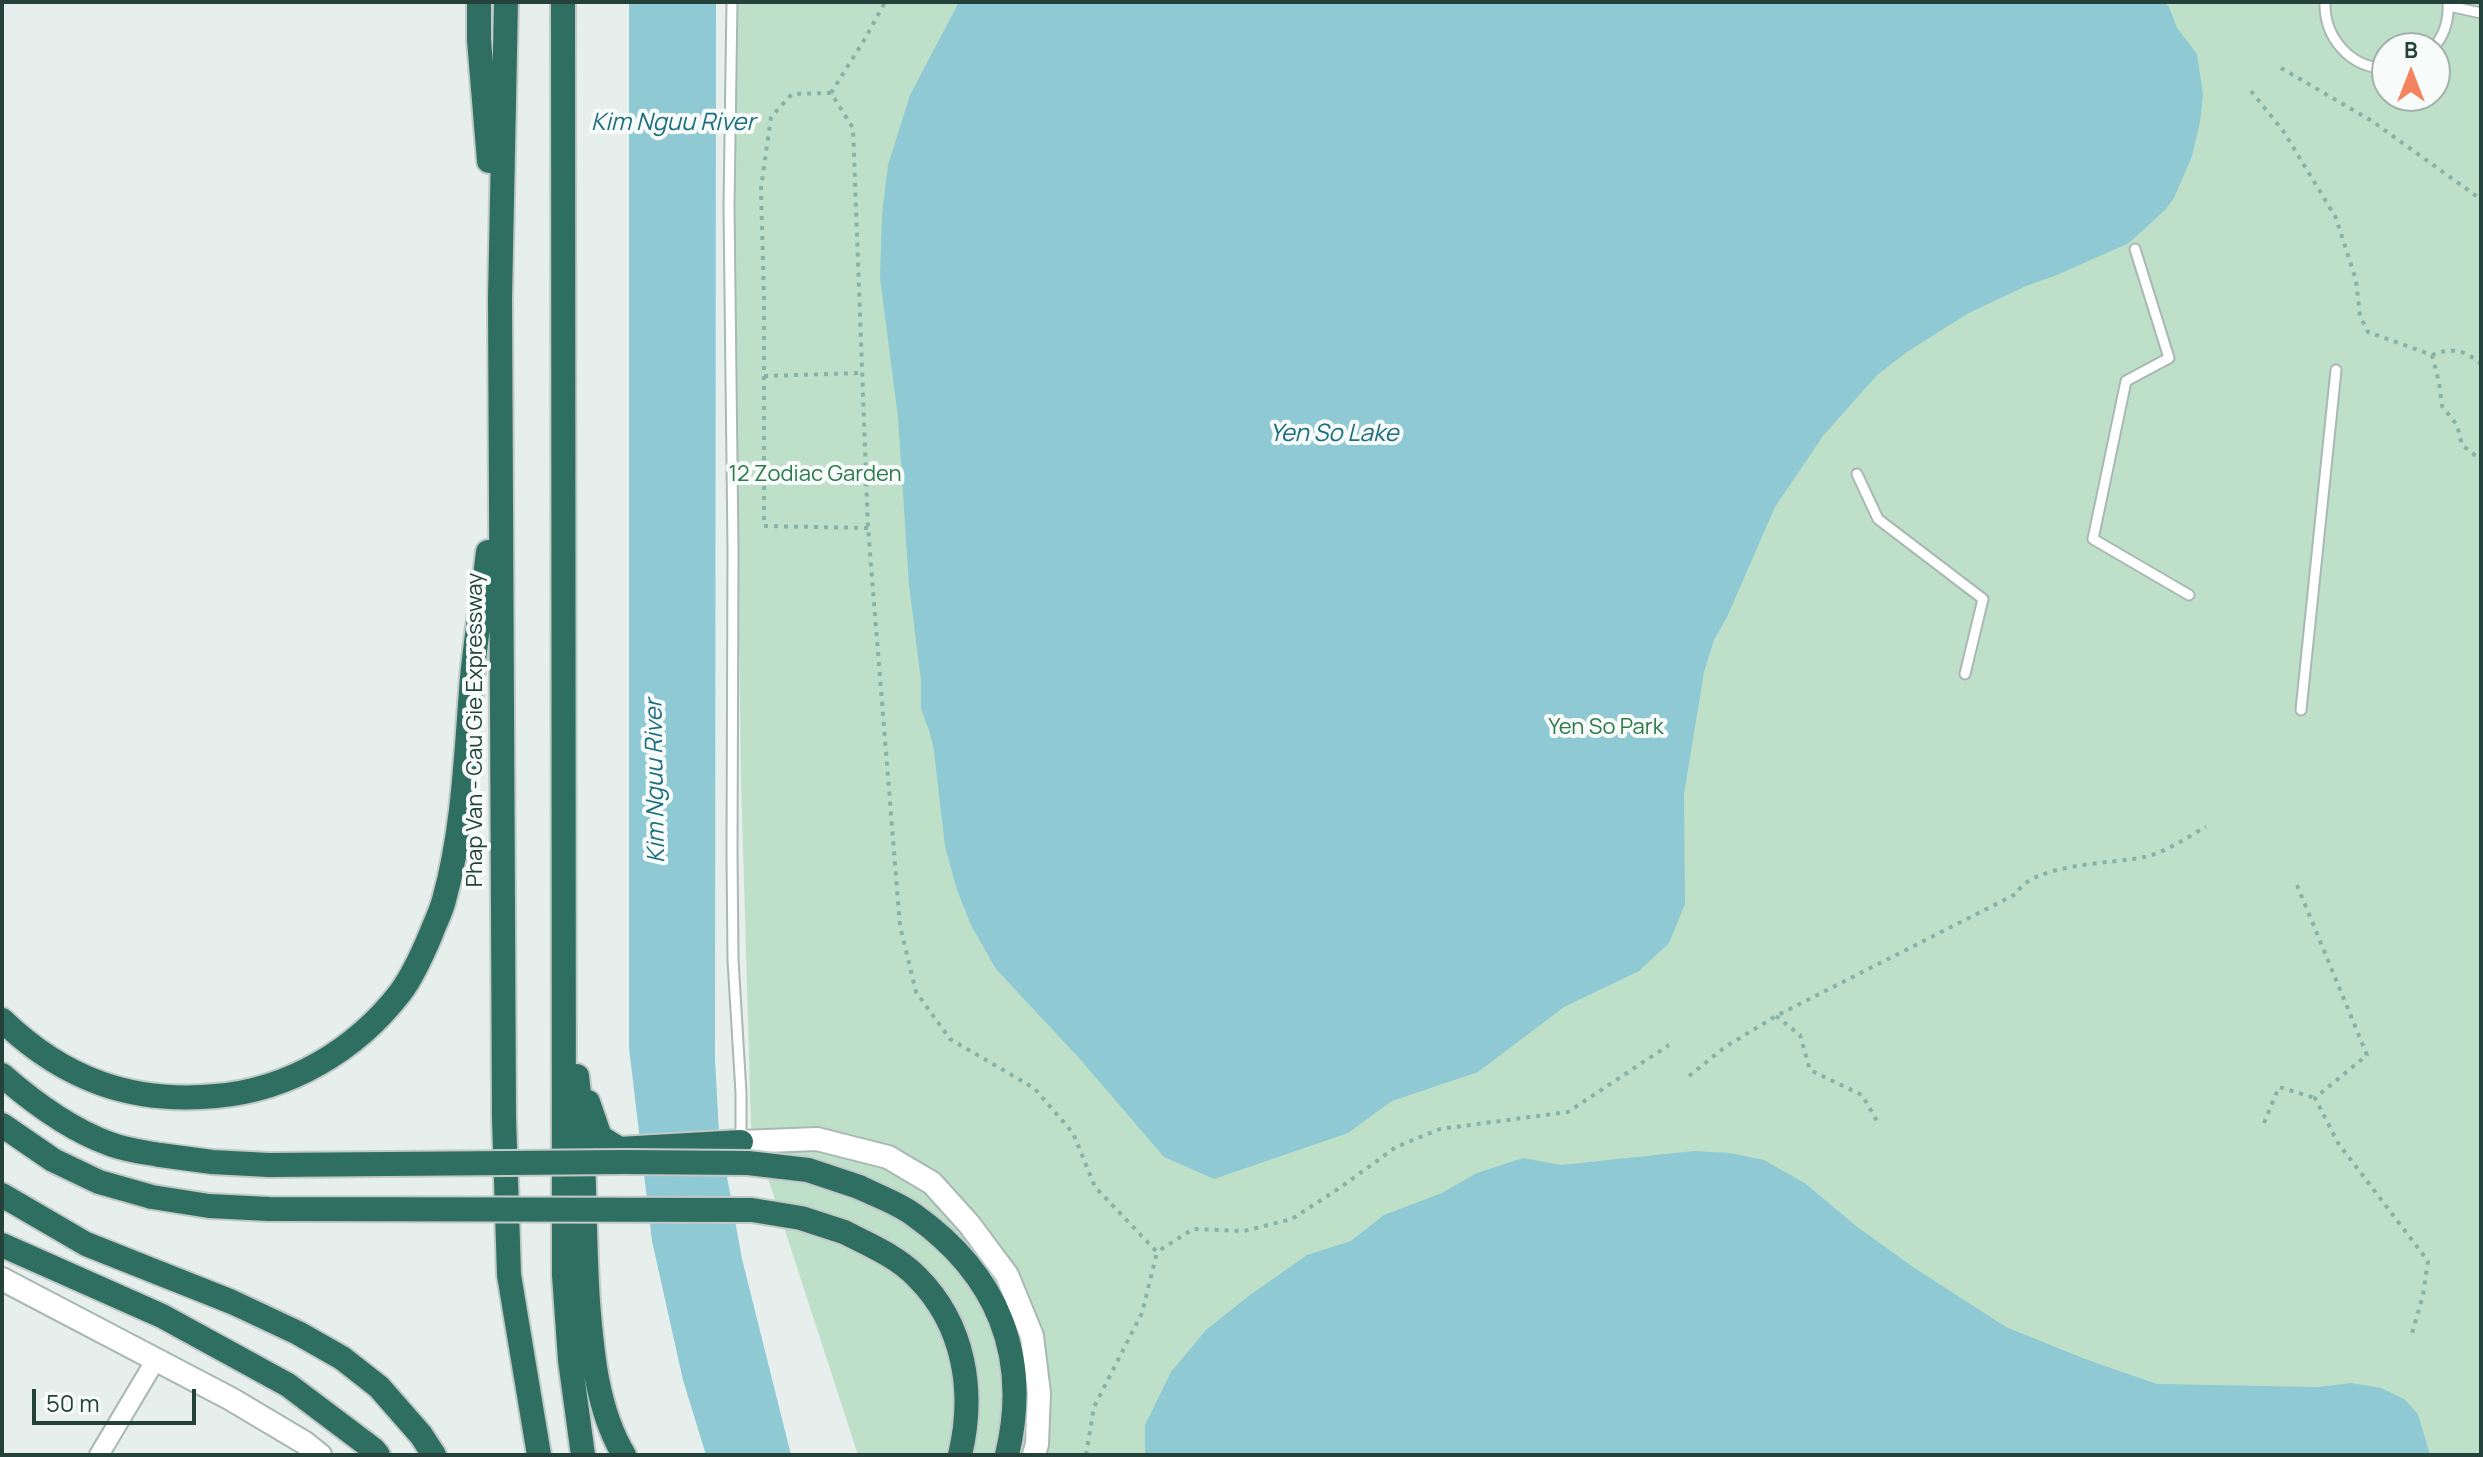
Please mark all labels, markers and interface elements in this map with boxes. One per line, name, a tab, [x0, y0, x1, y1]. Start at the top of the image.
north arrow	[2371, 32, 2451, 112]
text: B	[2404, 35, 2418, 65]
water label: Kim Nguu River	[591, 109, 755, 137]
water label: Yen So Lake	[1269, 420, 1399, 448]
park label: 12 Zodiac Garden	[728, 462, 902, 488]
street label: Phap Van - Cau Gie Expressway	[463, 573, 489, 887]
water label: Kim Nguu River	[640, 699, 672, 863]
park label: Yen So Park	[1548, 715, 1664, 741]
scale bar	[36, 1373, 200, 1423]
text: 50 m	[46, 1386, 100, 1419]

